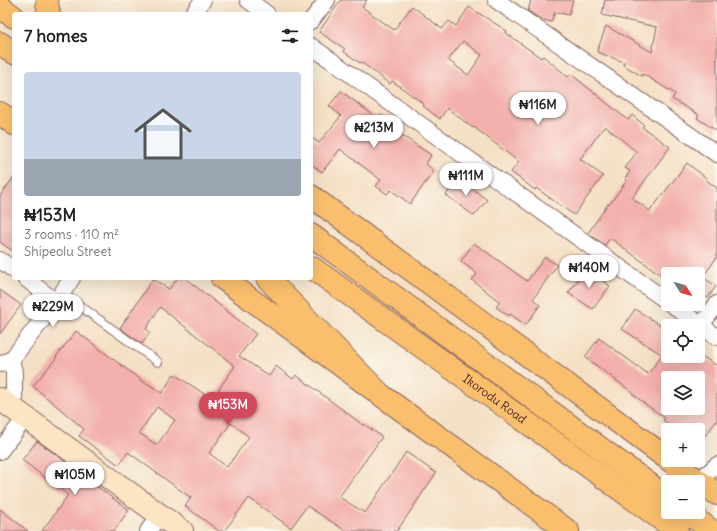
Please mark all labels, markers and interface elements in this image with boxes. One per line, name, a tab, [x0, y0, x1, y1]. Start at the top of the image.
text: 7 homes	[24, 25, 88, 47]
icon: filters	[279, 25, 301, 47]
pin: ₦116M	[510, 92, 566, 126]
text: ₦116M	[519, 96, 557, 113]
icon: home	[127, 98, 199, 170]
pin: ₦213M	[346, 115, 402, 149]
text: ₦213M	[354, 119, 394, 136]
pin: ₦111M	[438, 163, 494, 197]
text: ₦111M	[448, 167, 484, 184]
text: ₦153M	[24, 204, 76, 226]
text: 3 rooms · 110 m²	[24, 226, 119, 243]
text: Shipeolu Street	[24, 243, 112, 260]
pin: ₦140M	[561, 255, 617, 289]
text: ₦140M	[568, 259, 610, 276]
north arrow	[661, 267, 705, 311]
map controls	[661, 267, 705, 519]
pin: ₦229M	[25, 294, 81, 328]
text: ₦229M	[32, 298, 74, 315]
button: locate	[661, 319, 705, 363]
street label: Ikorodu Road	[460, 371, 529, 427]
button: layers	[661, 371, 705, 415]
pin: ₦153M	[200, 392, 256, 426]
text: ₦153M	[208, 396, 248, 413]
button: +	[661, 423, 705, 467]
pin: ₦105M	[47, 462, 103, 496]
text: ₦105M	[54, 466, 96, 483]
button: −	[661, 475, 705, 519]

